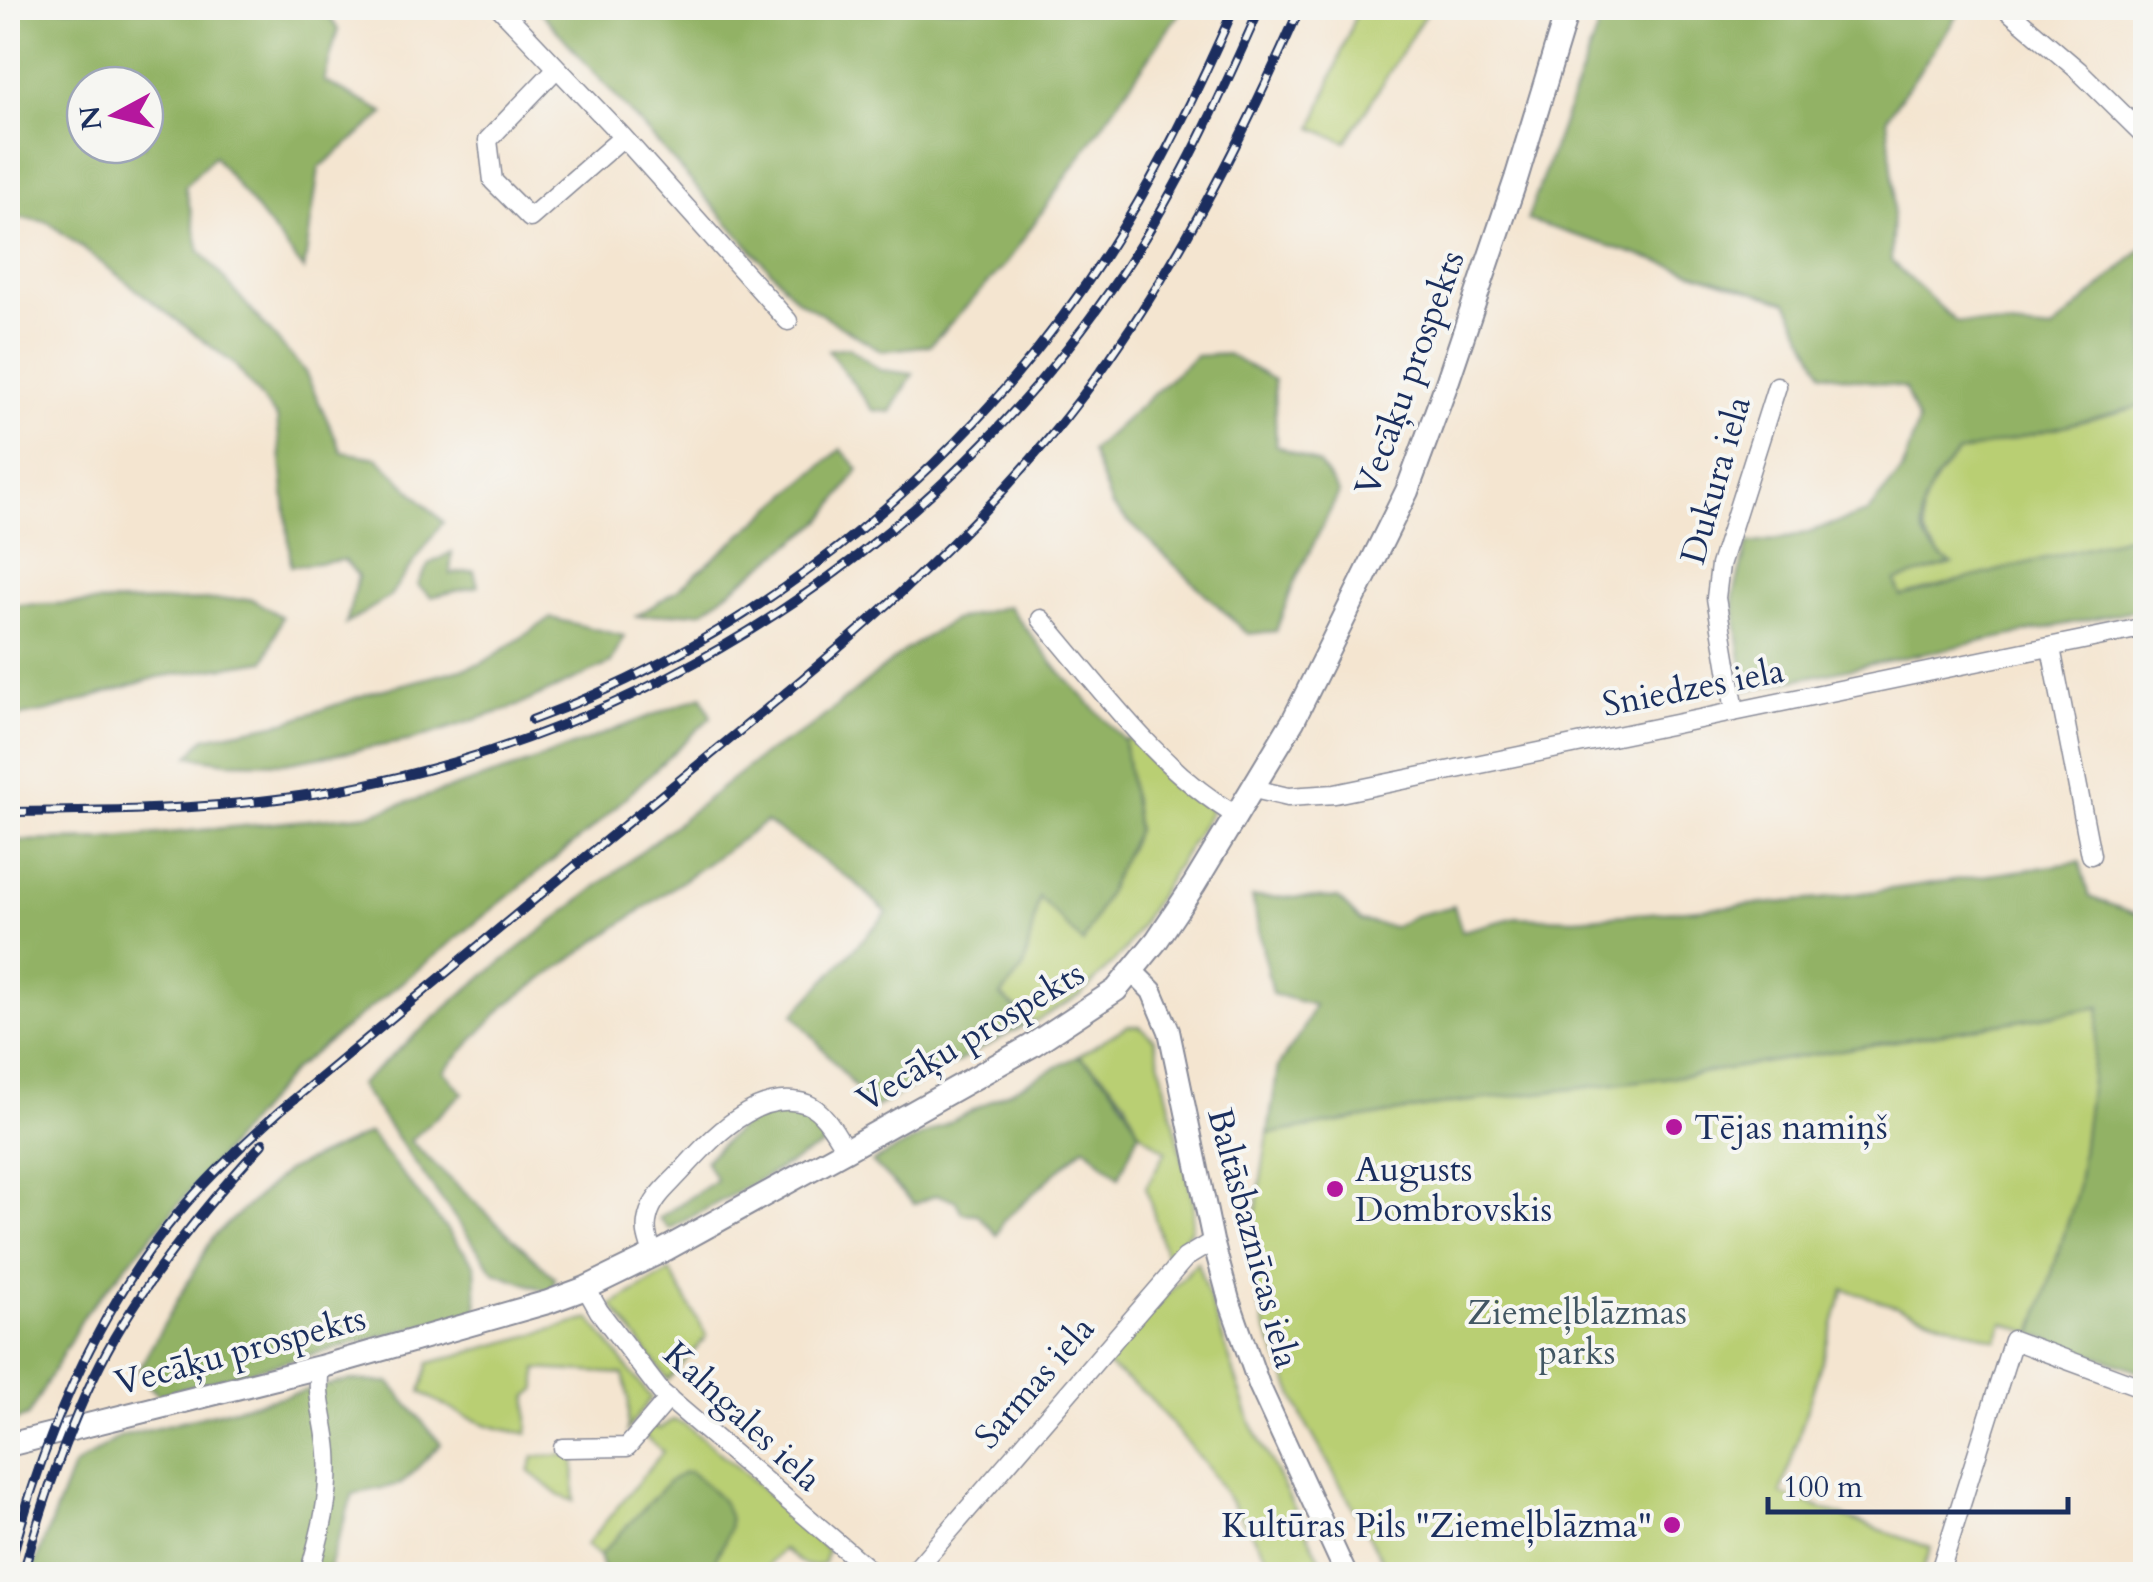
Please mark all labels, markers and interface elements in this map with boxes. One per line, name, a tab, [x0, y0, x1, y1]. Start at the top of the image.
north arrow	[65, 65, 165, 165]
text: N	[71, 104, 112, 132]
street label: Vecāķu prospekts	[1343, 244, 1477, 503]
street label: Dukura iela	[1669, 391, 1763, 570]
street label: Sniedzes iela	[1598, 647, 1788, 729]
street label: Vecāķu prospekts	[848, 950, 1093, 1124]
street label: Baltāsbaznīcas iela	[1195, 1103, 1311, 1374]
place label: Tējas namiņš	[1694, 1104, 1888, 1152]
marker: Tējas namiņš	[1663, 1116, 1685, 1138]
place label: Augusts Dombrovskis	[1355, 1146, 1552, 1234]
marker: Augusts Dombrovskis	[1324, 1178, 1346, 1200]
park label: Ziemeļblāzmas parks	[1467, 1289, 1687, 1377]
street label: Vecāķu prospekts	[110, 1294, 371, 1408]
street label: Sarmas iela	[964, 1306, 1106, 1459]
street label: Kalngales iela	[653, 1331, 832, 1503]
scale bar	[1768, 1452, 2068, 1514]
text: 100 m	[1783, 1467, 1863, 1508]
place label: Kultūras Pils "Ziemeļblāzma"	[1221, 1502, 1652, 1550]
marker: Kultūras Pils "Ziemeļblāzma"	[1661, 1514, 1683, 1536]

